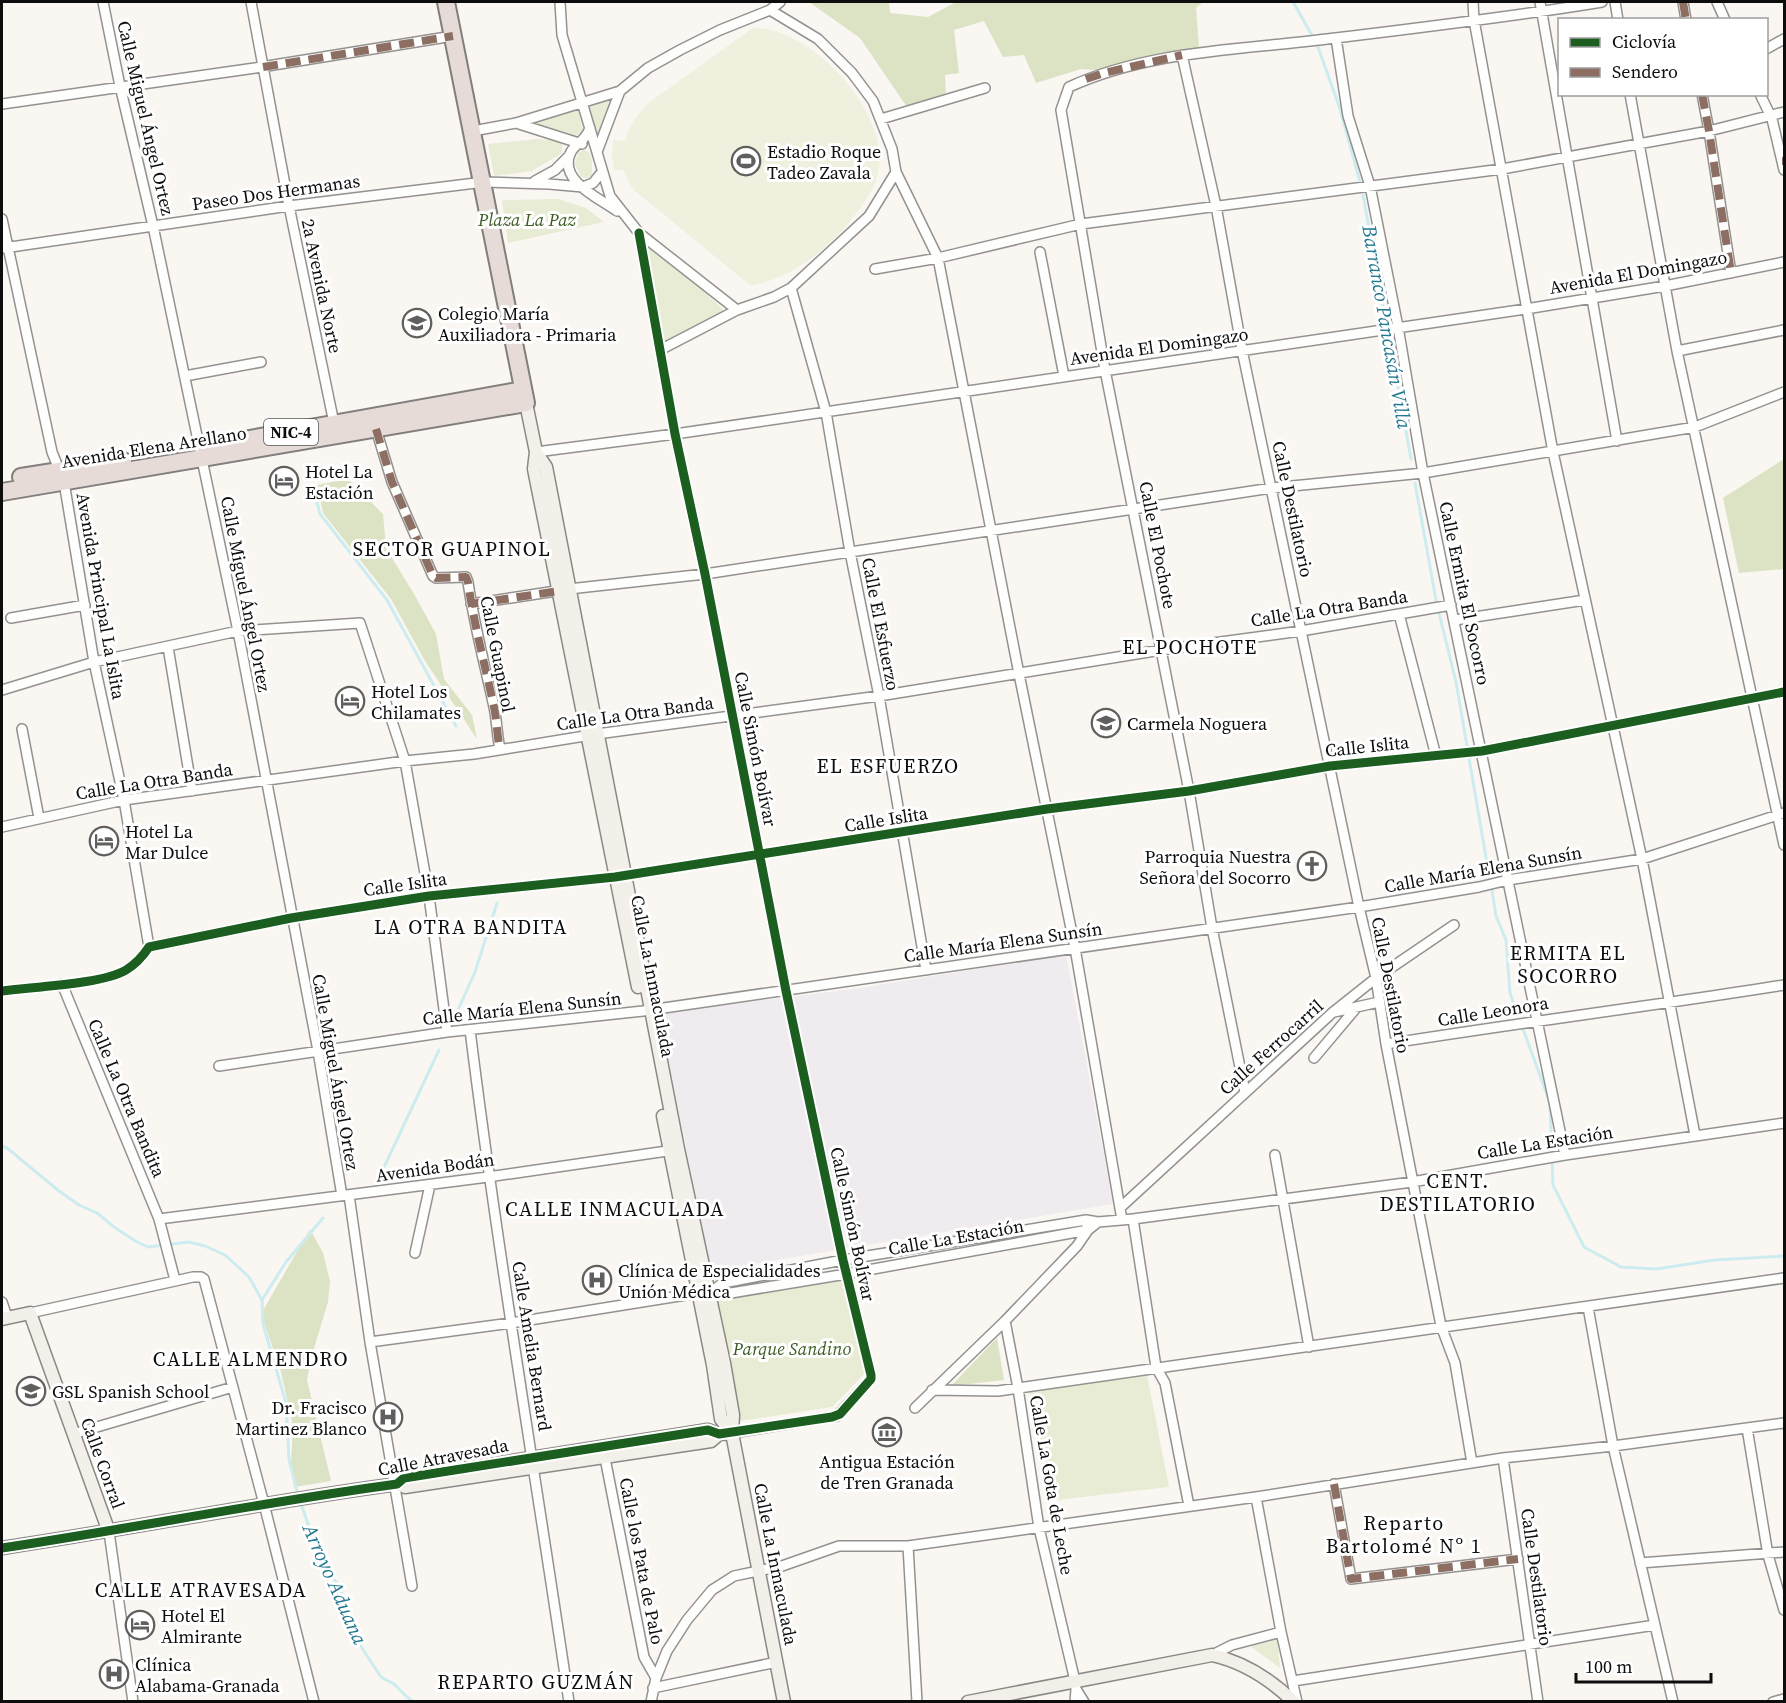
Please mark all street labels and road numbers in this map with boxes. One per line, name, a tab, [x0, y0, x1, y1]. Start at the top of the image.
street label: Calle Miguel Ángel Ortez	[111, 18, 181, 218]
street label: Paseo Dos Hermanas	[190, 168, 362, 216]
street label: 2a Avenida Norte	[296, 217, 348, 355]
street label: Avenida El Domingazo	[1547, 244, 1729, 300]
street label: Avenida El Domingazo	[1068, 321, 1250, 371]
road number: NIC-4	[264, 419, 318, 445]
street label: Avenida Elena Arellano	[60, 420, 248, 474]
street label: Calle Destilatorio	[1266, 439, 1320, 579]
street label: Calle El Pochote	[1133, 479, 1183, 611]
street label: Avenida Principal La Islita	[70, 491, 132, 702]
street label: Calle Miguel Ángel Ortez	[215, 494, 277, 694]
street label: Calle Ermita El Socorro	[1433, 499, 1497, 687]
street label: Calle El Esfuerzo	[856, 555, 906, 693]
street label: Calle La Otra Banda	[1249, 583, 1410, 633]
street label: Calle Guapinol	[474, 594, 522, 714]
street label: Calle Simón Bolívar	[729, 669, 783, 829]
street label: Calle La Otra Banda	[555, 689, 716, 736]
street label: Calle Islita	[1324, 729, 1411, 763]
street label: Calle La Otra Banda	[74, 756, 235, 806]
street label: Calle Islita	[842, 800, 930, 838]
street label: Calle María Elena Sunsín	[1382, 839, 1584, 899]
street label: Calle Islita	[362, 866, 449, 902]
street label: Calle La Inmaculada	[625, 893, 681, 1060]
street label: Calle Destilatorio	[1366, 915, 1417, 1055]
street label: Calle María Elena Sunsín	[902, 916, 1104, 968]
street label: Calle Miguel Ángel Ortez	[306, 972, 366, 1172]
street label: Calle María Elena Sunsín	[421, 985, 623, 1031]
street label: Calle Leonora	[1436, 990, 1551, 1032]
street label: Calle Ferrocarril	[1214, 993, 1328, 1101]
street label: Calle La Otra Bandita	[82, 1015, 172, 1182]
street label: Calle La Estación	[1475, 1119, 1615, 1165]
street label: Calle Simón Bolívar	[824, 1144, 882, 1304]
street label: Avenida Bodán	[374, 1146, 496, 1188]
street label: Calle La Estación	[886, 1213, 1026, 1261]
street label: Calle Amelia Bernard	[506, 1259, 558, 1433]
street label: Calle La Gota de Leche	[1024, 1393, 1080, 1577]
street label: Calle Corral	[75, 1414, 131, 1512]
street label: Calle Atravesada	[376, 1432, 511, 1482]
street label: Calle los Pata de Palo	[614, 1475, 670, 1647]
street label: Calle La Inmaculada	[748, 1481, 804, 1648]
street label: Calle Destilatorio	[1515, 1507, 1559, 1647]

